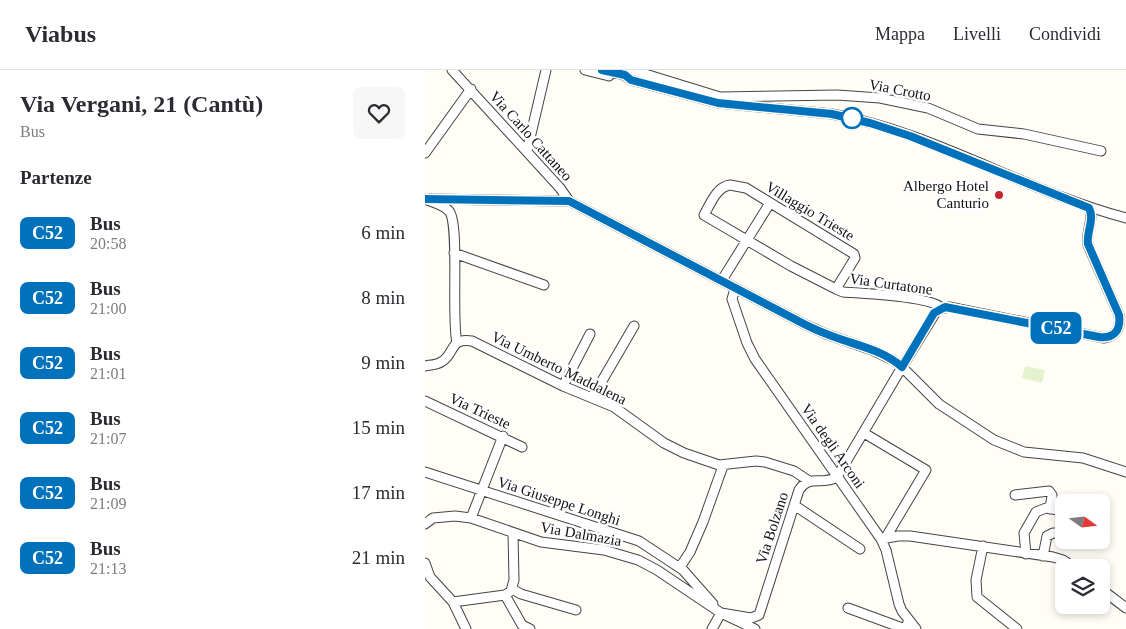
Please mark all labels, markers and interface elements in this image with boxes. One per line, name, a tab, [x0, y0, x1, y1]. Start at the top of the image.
text: Viabus	[25, 21, 96, 47]
text: Mappa	[875, 24, 925, 44]
text: Livelli	[953, 24, 1001, 44]
text: Condividi	[1029, 24, 1101, 44]
street label: Via Crotto	[868, 76, 932, 104]
button: heart	[353, 87, 405, 139]
street label: Via Carlo Cattaneo	[487, 88, 575, 184]
text: Via Vergani, 21 (Cantù)	[20, 91, 263, 117]
unlabelled marker	[841, 107, 863, 129]
text: Bus	[20, 123, 45, 140]
text: Partenze	[20, 167, 92, 188]
street label: Villaggio Trieste	[763, 178, 857, 244]
place label: Albergo Hotel Canturio	[903, 178, 989, 211]
marker: Albergo Hotel Canturio	[993, 189, 1005, 201]
text: Bus	[90, 213, 121, 234]
text: 6 min	[361, 222, 405, 243]
text: C52	[32, 223, 63, 243]
text: 20:58	[90, 235, 126, 252]
street label: Via Curtatone	[848, 270, 934, 298]
text: Bus	[90, 278, 121, 299]
text: 8 min	[361, 287, 405, 308]
text: C52	[32, 288, 63, 308]
text: 21:00	[90, 300, 126, 317]
line badge: C52	[1027, 312, 1085, 344]
text: C52	[1041, 318, 1072, 338]
street label: Via Umberto Maddalena	[489, 328, 629, 408]
text: Bus	[90, 343, 121, 364]
text: 9 min	[361, 352, 405, 373]
text: C52	[32, 353, 63, 373]
text: 21:01	[90, 365, 126, 382]
street label: Via Trieste	[447, 390, 513, 432]
street label: Via degli Arconi	[798, 401, 868, 491]
text: Bus	[90, 408, 121, 429]
text: 15 min	[352, 417, 405, 438]
text: C52	[32, 418, 63, 438]
text: 21:07	[90, 430, 126, 447]
text: Bus	[90, 473, 121, 494]
street label: Via Giuseppe Longhi	[496, 474, 622, 528]
text: 17 min	[352, 482, 405, 503]
text: C52	[32, 483, 63, 503]
street label: Via Bolzano	[753, 490, 791, 566]
north arrow	[1055, 494, 1110, 549]
map controls	[1055, 494, 1110, 614]
text: 21:09	[90, 495, 126, 512]
street label: Via Dalmazia	[539, 519, 623, 549]
text: Bus	[90, 538, 121, 559]
text: 21 min	[352, 547, 405, 568]
text: C52	[32, 548, 63, 568]
button: layers	[1055, 559, 1110, 614]
text: 21:13	[90, 560, 126, 577]

